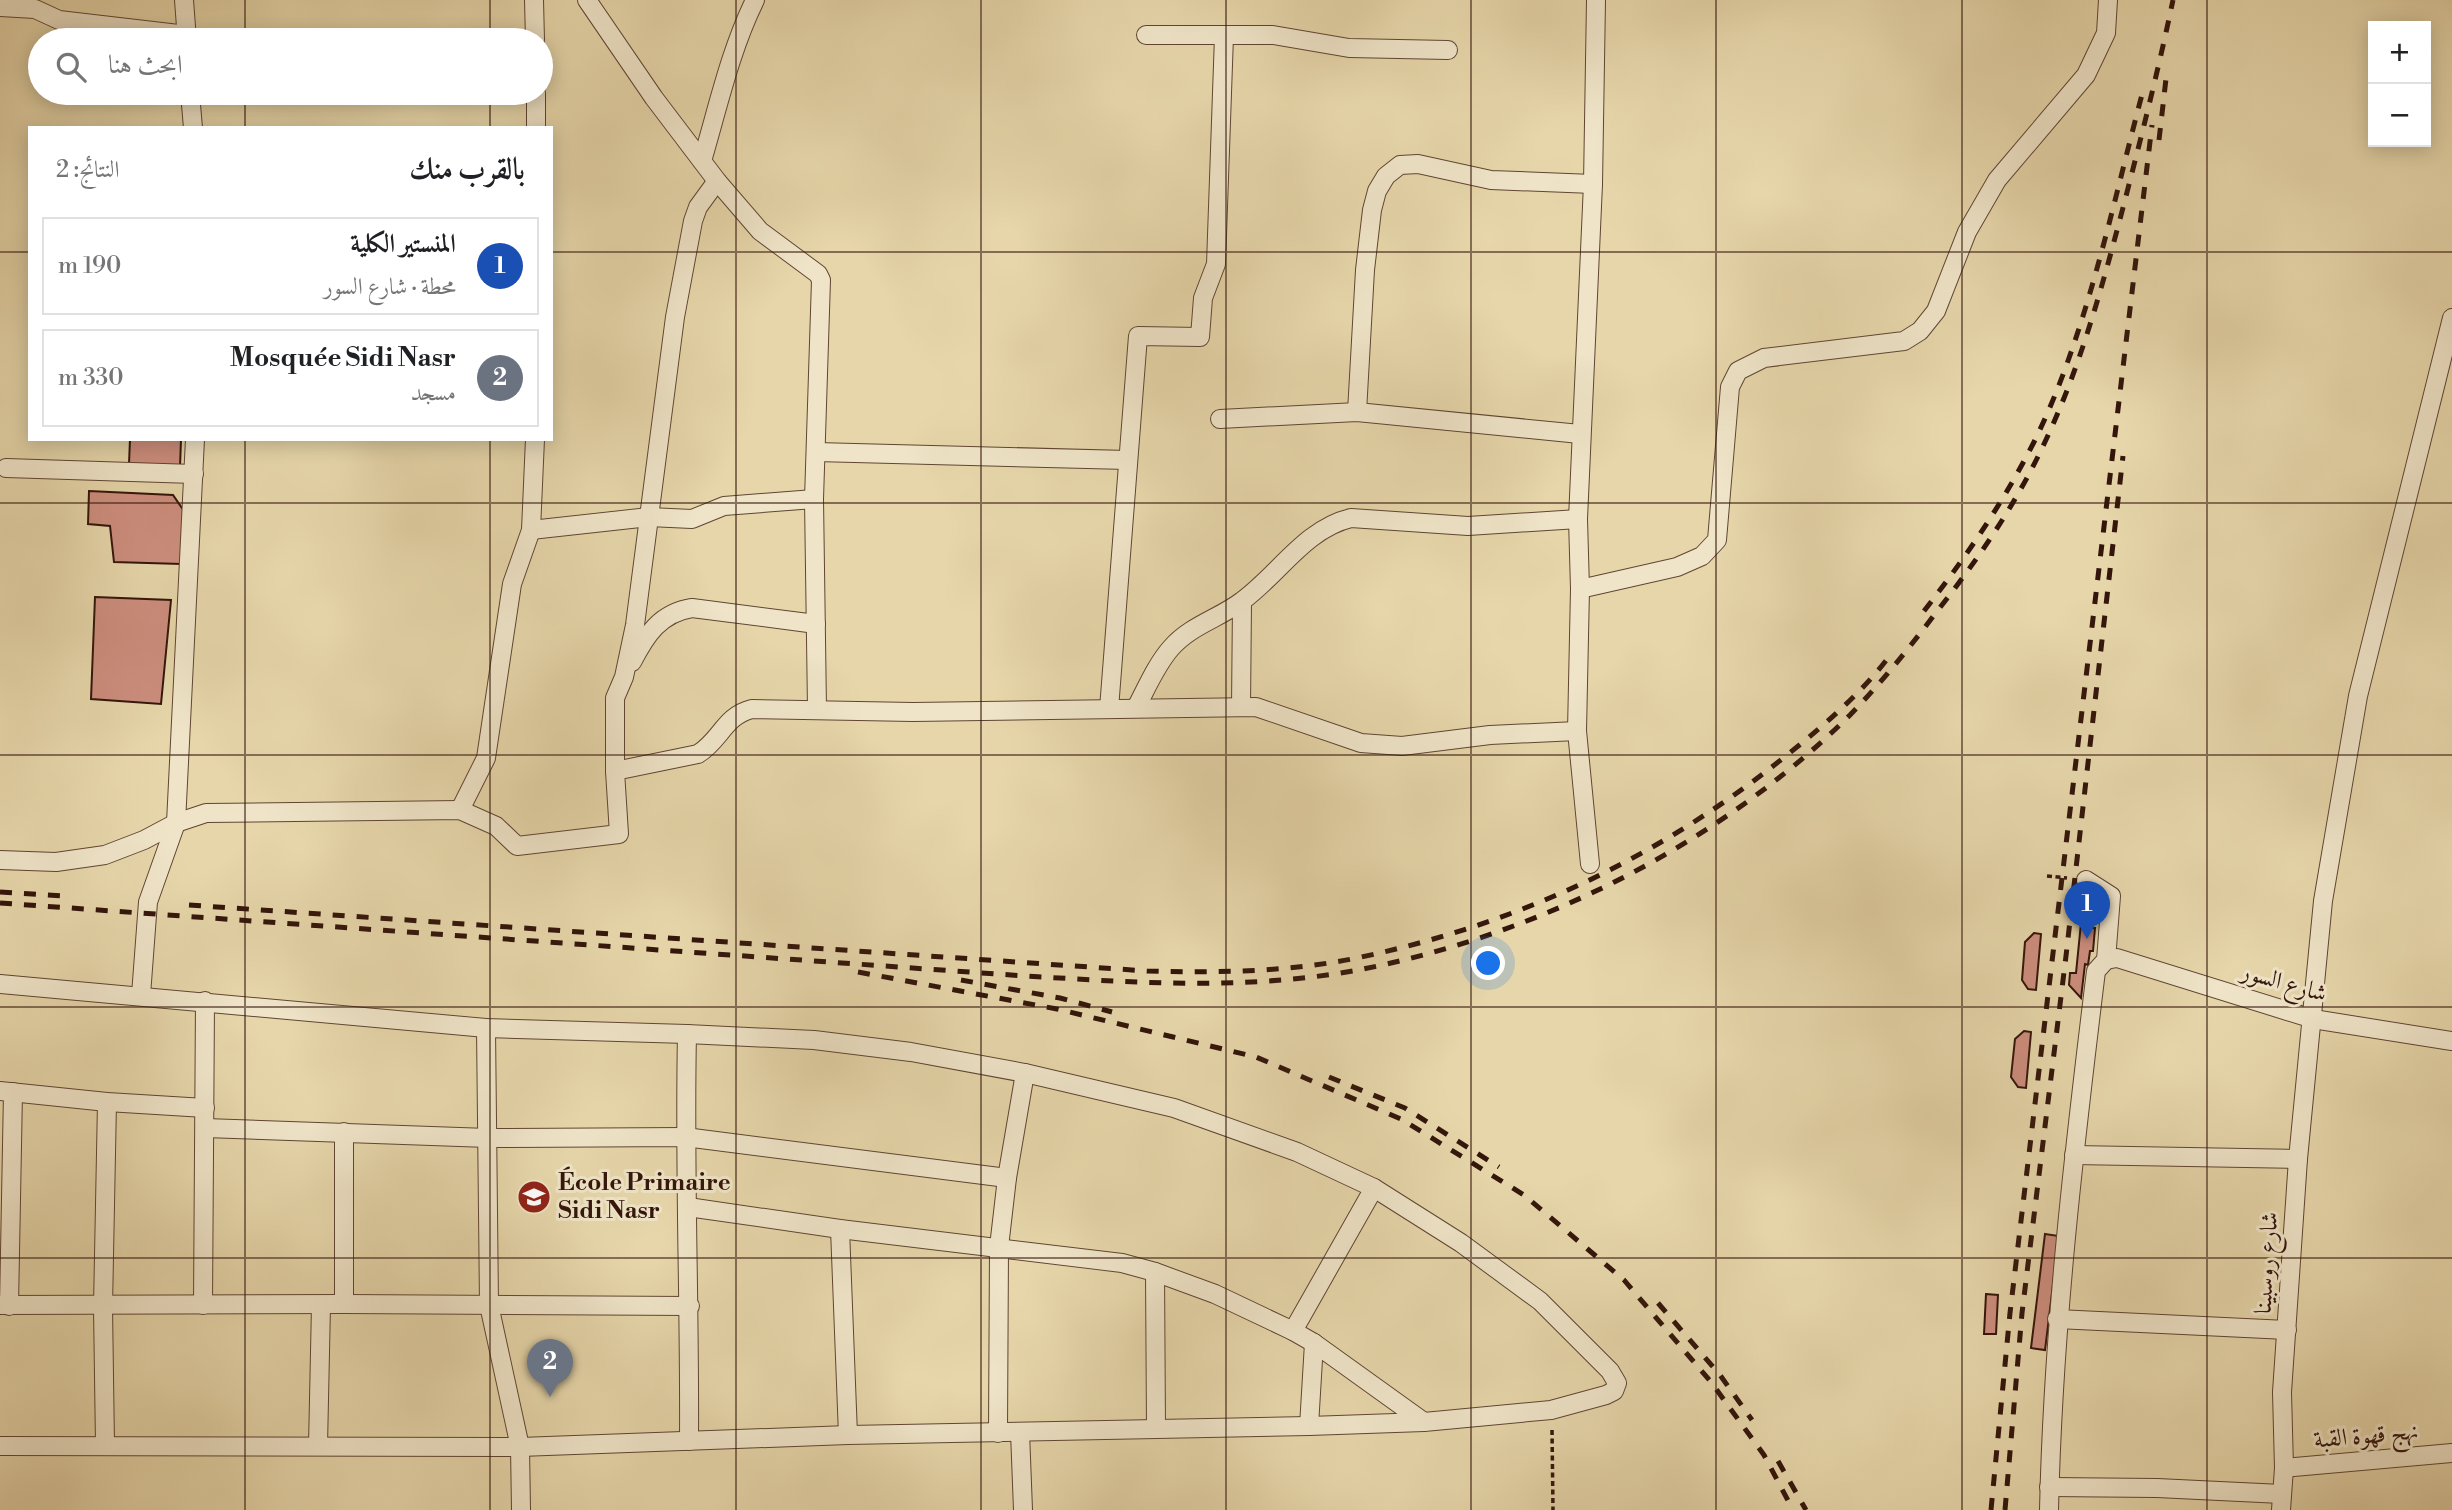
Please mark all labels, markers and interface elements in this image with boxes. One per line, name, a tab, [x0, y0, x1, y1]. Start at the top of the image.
map controls	[2368, 21, 2431, 147]
button: +	[2368, 21, 2431, 84]
search box	[28, 28, 553, 105]
icon: search	[52, 48, 90, 86]
text: ابحث هنا	[108, 49, 183, 81]
button: −	[2368, 84, 2431, 147]
text: بالقرب منك	[409, 151, 525, 189]
text: النتائج: 2	[56, 156, 119, 184]
text: المنستير الكلية	[350, 228, 456, 260]
text: 190 m	[58, 252, 121, 280]
text: 1	[494, 252, 506, 280]
text: محطة · شارع السور	[324, 273, 456, 301]
text: Mosquée Sidi Nasr	[230, 342, 456, 374]
text: 330 m	[58, 364, 124, 392]
text: 2	[493, 364, 507, 392]
text: مسجد	[411, 379, 456, 407]
pin: 1	[2064, 881, 2110, 939]
your location	[1471, 946, 1505, 980]
street label: شارع السور	[2235, 956, 2330, 1013]
place label: École Primaire Sidi Nasr	[558, 1166, 731, 1226]
school or university icon: École Primaire Sidi Nasr	[515, 1178, 553, 1216]
street label: شارع روسبينا	[2248, 1211, 2290, 1315]
pin: 2	[527, 1339, 573, 1397]
street label: نهج قهوة القبة	[2312, 1416, 2420, 1460]

